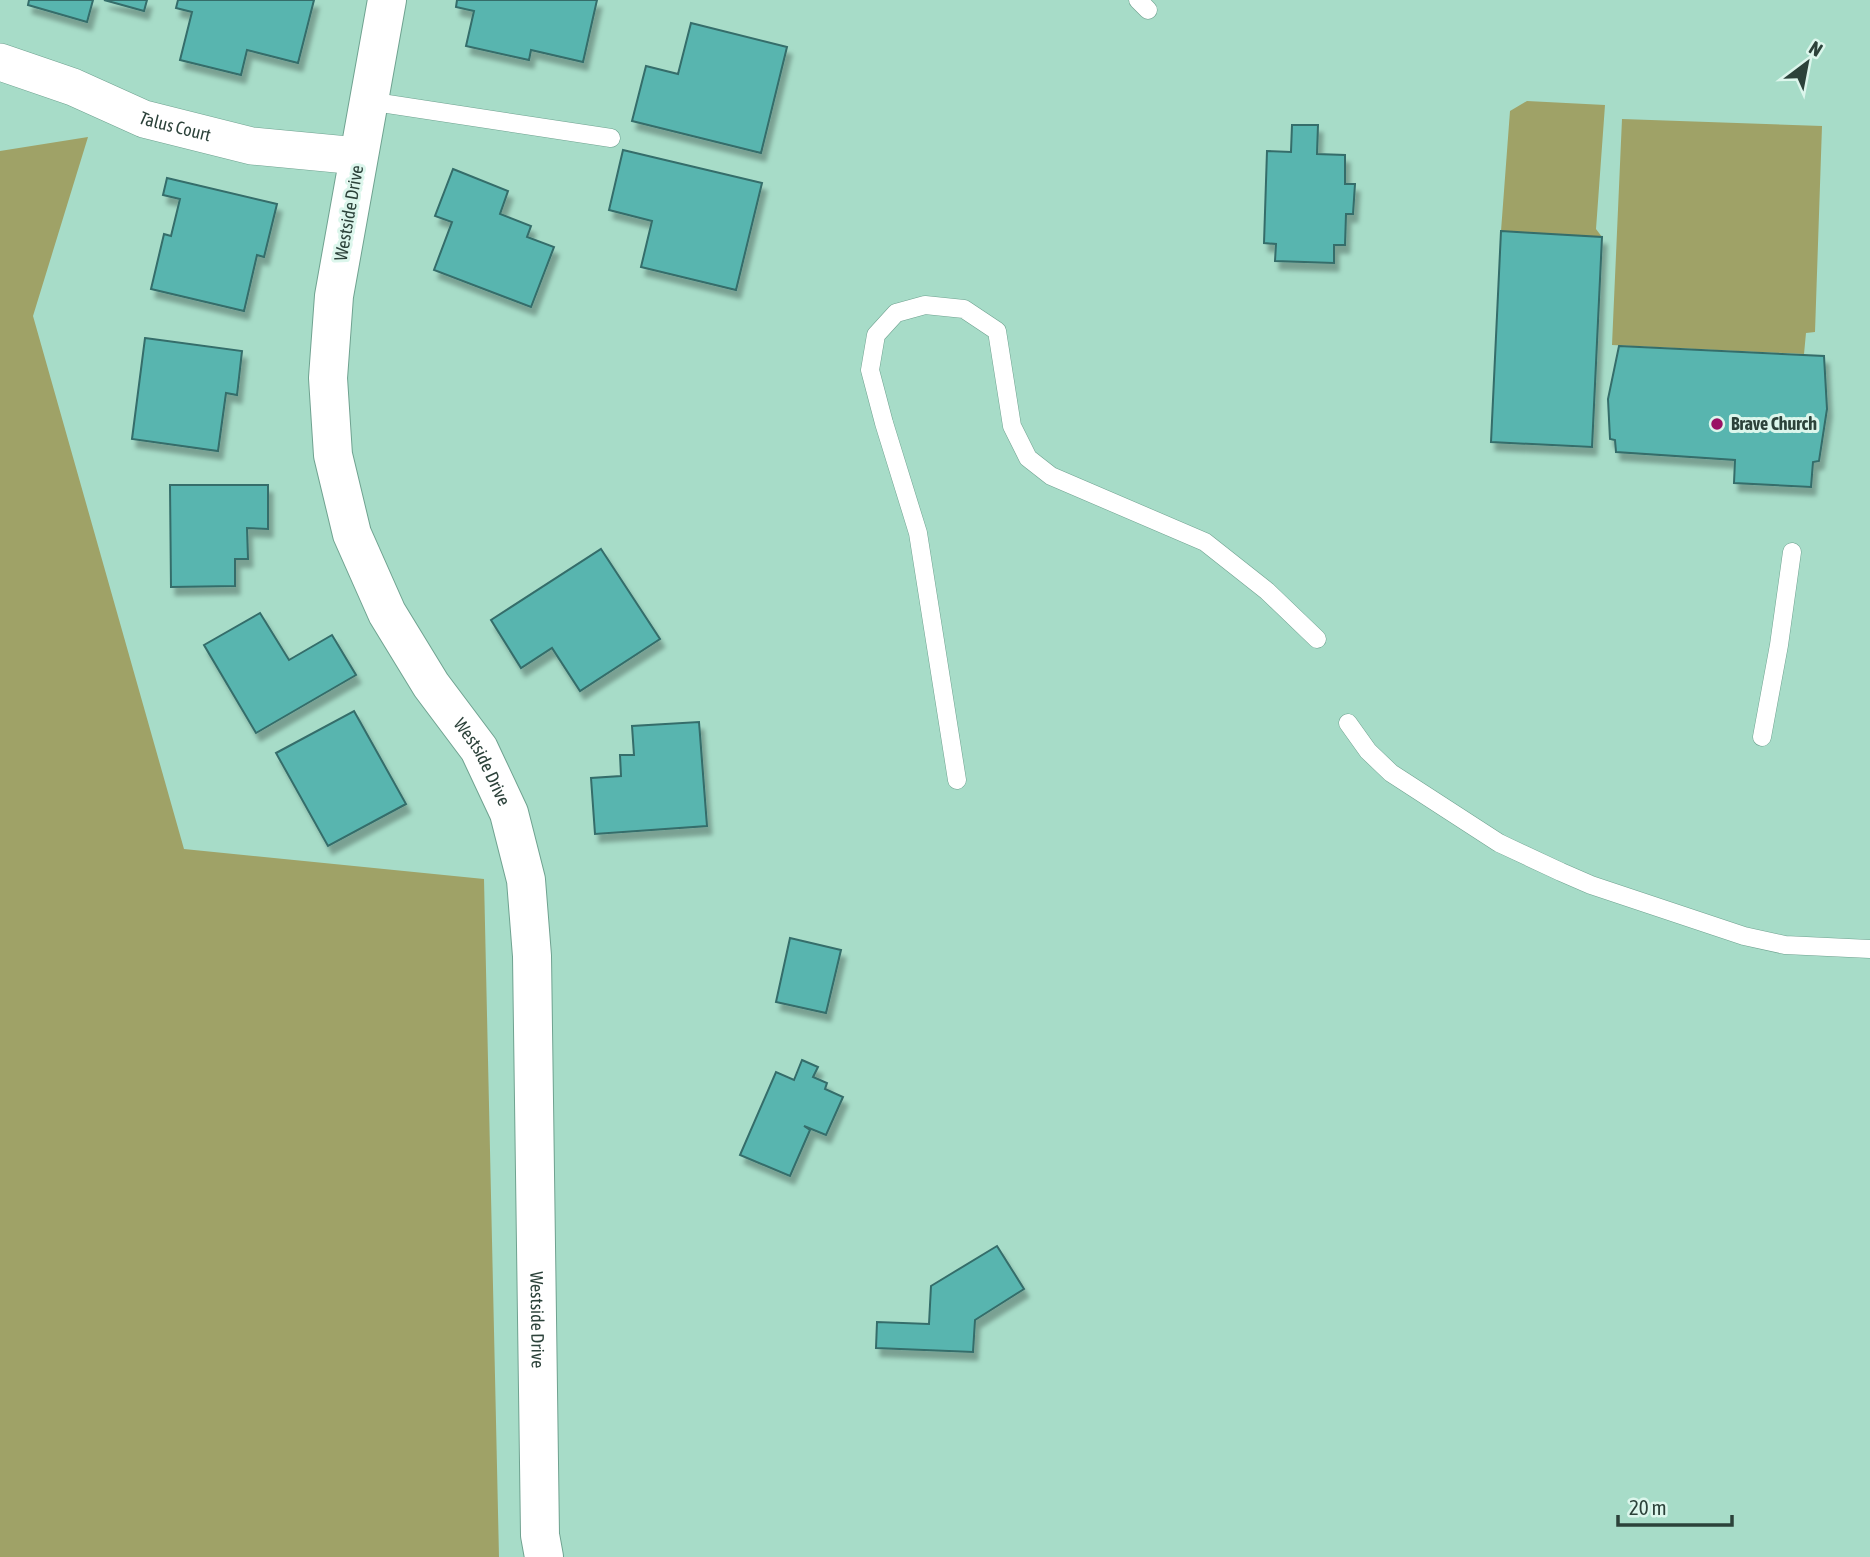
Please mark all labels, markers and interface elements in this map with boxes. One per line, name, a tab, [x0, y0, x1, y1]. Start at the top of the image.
north arrow	[1772, 28, 1842, 98]
text: N	[1805, 36, 1827, 61]
street label: Talus Court	[136, 107, 213, 145]
street label: Westside Drive	[330, 163, 367, 262]
place label: Brave Church	[1731, 413, 1817, 434]
marker: Brave Church	[1709, 416, 1725, 432]
street label: Westside Drive	[450, 714, 515, 809]
street label: Westside Drive	[526, 1271, 549, 1368]
scale bar	[1618, 1484, 1732, 1528]
text: 20 m	[1629, 1495, 1667, 1519]

